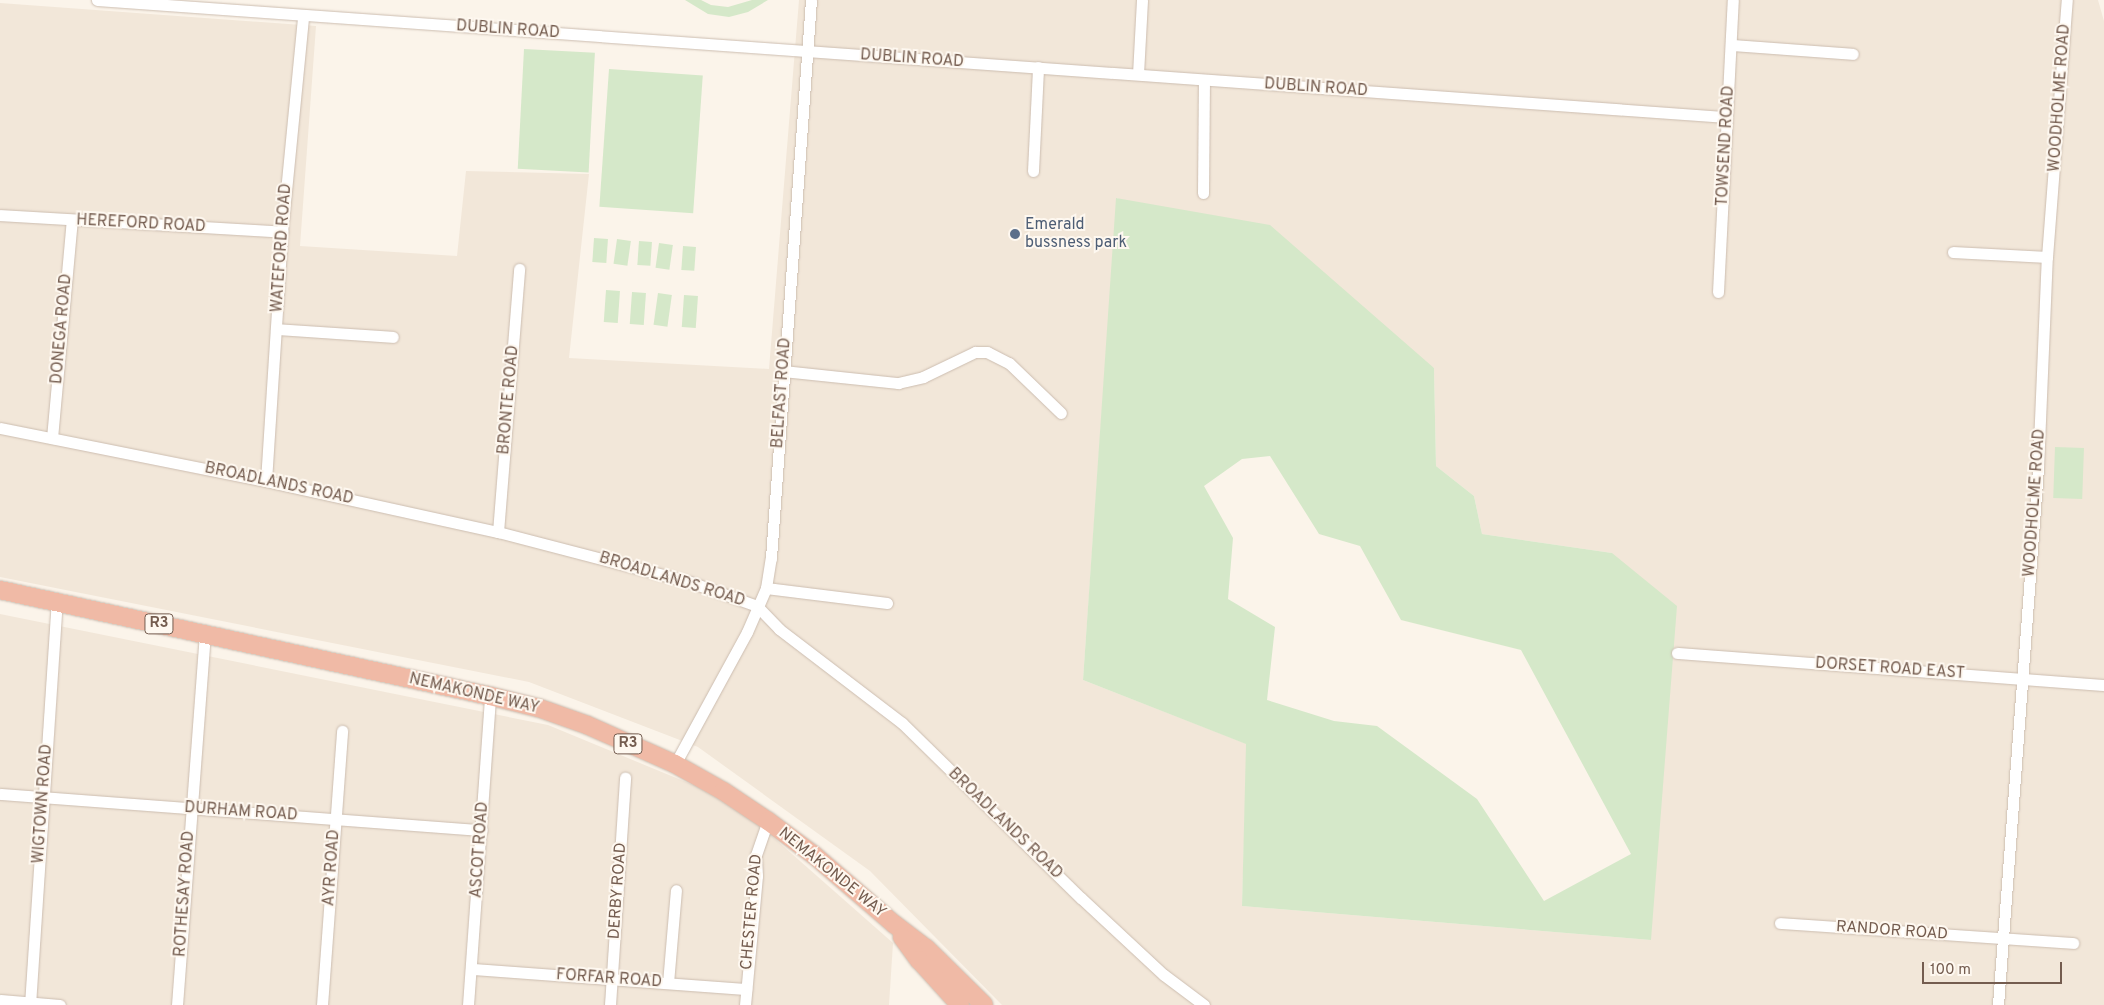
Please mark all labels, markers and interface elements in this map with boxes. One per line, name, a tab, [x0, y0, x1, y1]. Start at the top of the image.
street label: DUBLIN ROAD	[456, 17, 560, 43]
street label: WOODHOLME ROAD	[2045, 23, 2075, 173]
street label: DUBLIN ROAD	[860, 46, 964, 72]
street label: DUBLIN ROAD	[1264, 75, 1368, 101]
street label: TOWSEND ROAD	[1713, 85, 1739, 207]
street label: WATEFORD ROAD	[268, 183, 296, 313]
street label: HEREFORD ROAD	[76, 211, 206, 237]
place label: Emerald bussness park	[1025, 215, 1127, 253]
marker: Emerald bussness park	[1009, 228, 1021, 240]
street label: DONEGA ROAD	[48, 273, 76, 385]
street label: BELFAST ROAD	[769, 337, 795, 449]
street label: BRONTE ROAD	[495, 345, 523, 455]
street label: WOODHOLME ROAD	[2020, 428, 2050, 578]
street label: BROADLANDS ROAD	[203, 459, 355, 509]
street label: BROADLANDS ROAD	[597, 549, 747, 611]
road number: R3	[144, 612, 174, 636]
street label: DORSET ROAD EAST	[1814, 654, 1966, 684]
street label: NEMAKONDE WAY	[407, 670, 541, 718]
road number: R3	[613, 732, 643, 756]
street label: WIGTOWN ROAD	[29, 744, 57, 864]
street label: BROADLANDS ROAD	[944, 764, 1066, 884]
street label: DURHAM ROAD	[184, 798, 298, 826]
street label: ASCOT ROAD	[467, 801, 493, 899]
street label: NEMAKONDE WAY	[774, 824, 890, 922]
street label: AYR ROAD	[320, 829, 344, 907]
street label: ROTHESAY ROAD	[171, 830, 199, 958]
street label: DERBY ROAD	[605, 842, 631, 940]
street label: CHESTER ROAD	[737, 853, 767, 971]
street label: RANDOR ROAD	[1835, 918, 1949, 944]
scale bar	[1924, 952, 2064, 984]
text: 100 m	[1930, 961, 1971, 980]
street label: FORFAR ROAD	[555, 966, 663, 992]

